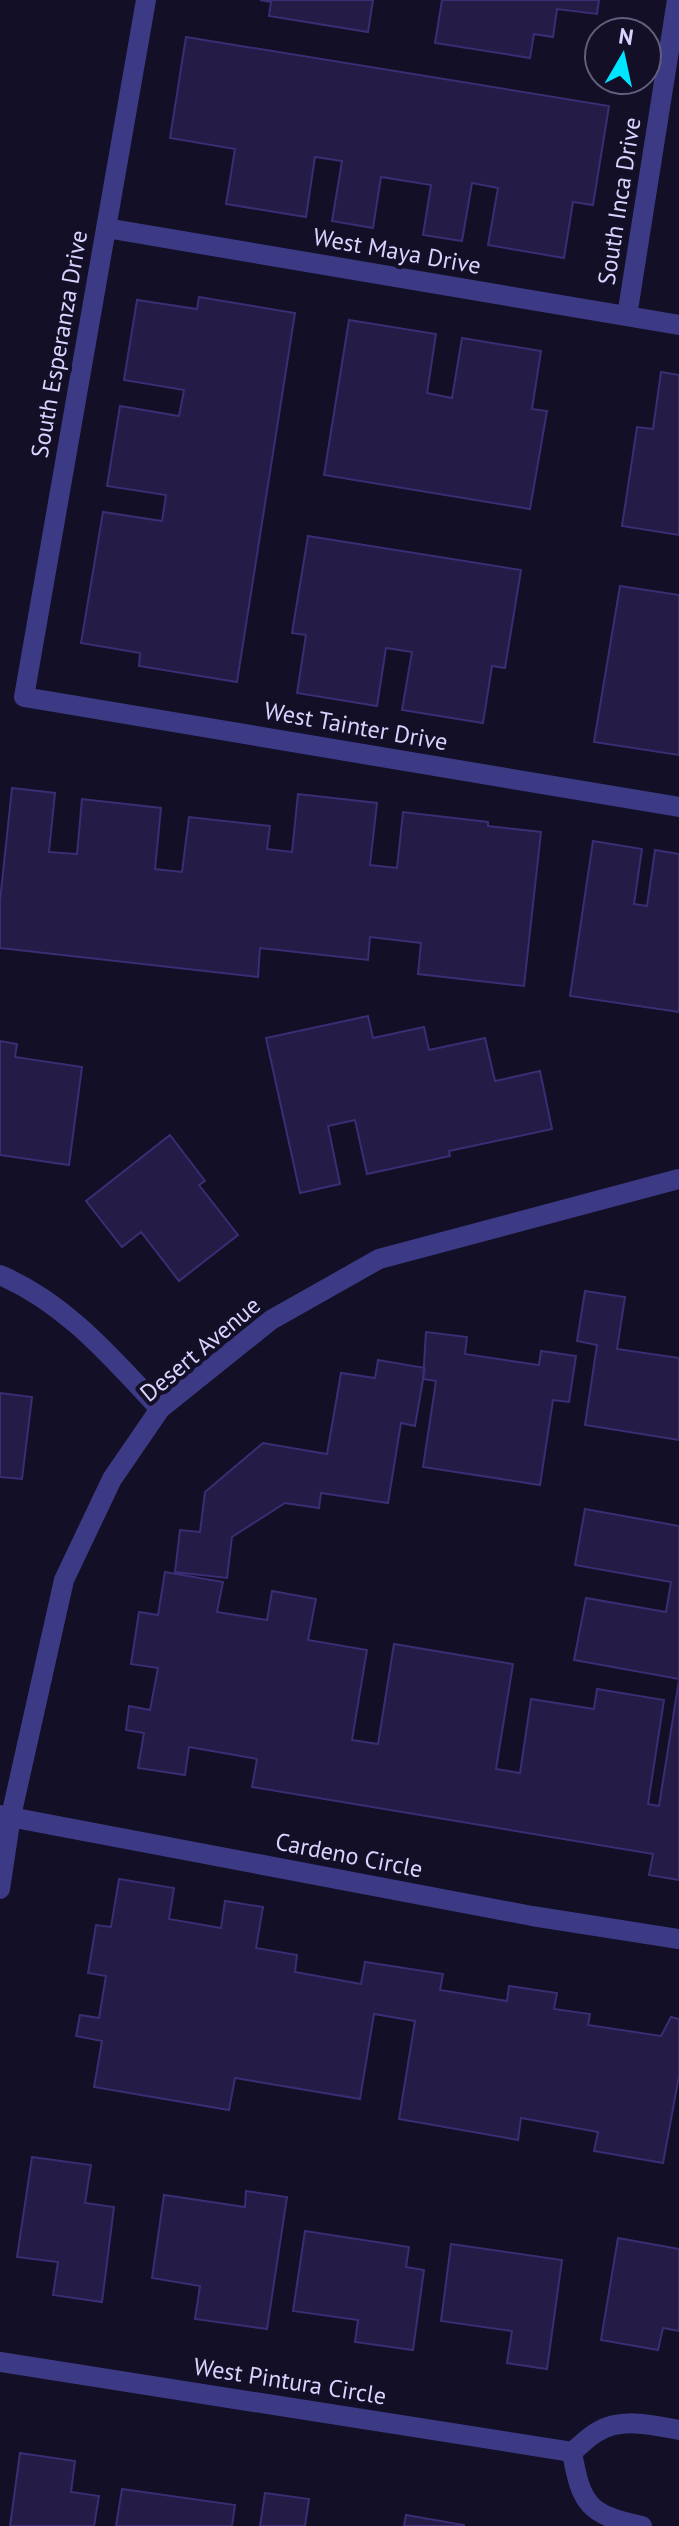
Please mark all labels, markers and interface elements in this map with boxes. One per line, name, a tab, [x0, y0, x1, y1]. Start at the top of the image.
north arrow	[583, 16, 663, 96]
text: N	[617, 21, 635, 51]
street label: South Inca Drive	[590, 115, 648, 287]
street label: West Maya Drive	[311, 221, 483, 281]
street label: South Esperanza Drive	[24, 228, 94, 460]
street label: West Tainter Drive	[262, 695, 450, 757]
street label: Desert Avenue	[133, 1290, 267, 1408]
street label: Cardeno Circle	[273, 1826, 425, 1884]
street label: West Pintura Circle	[191, 2350, 389, 2412]

